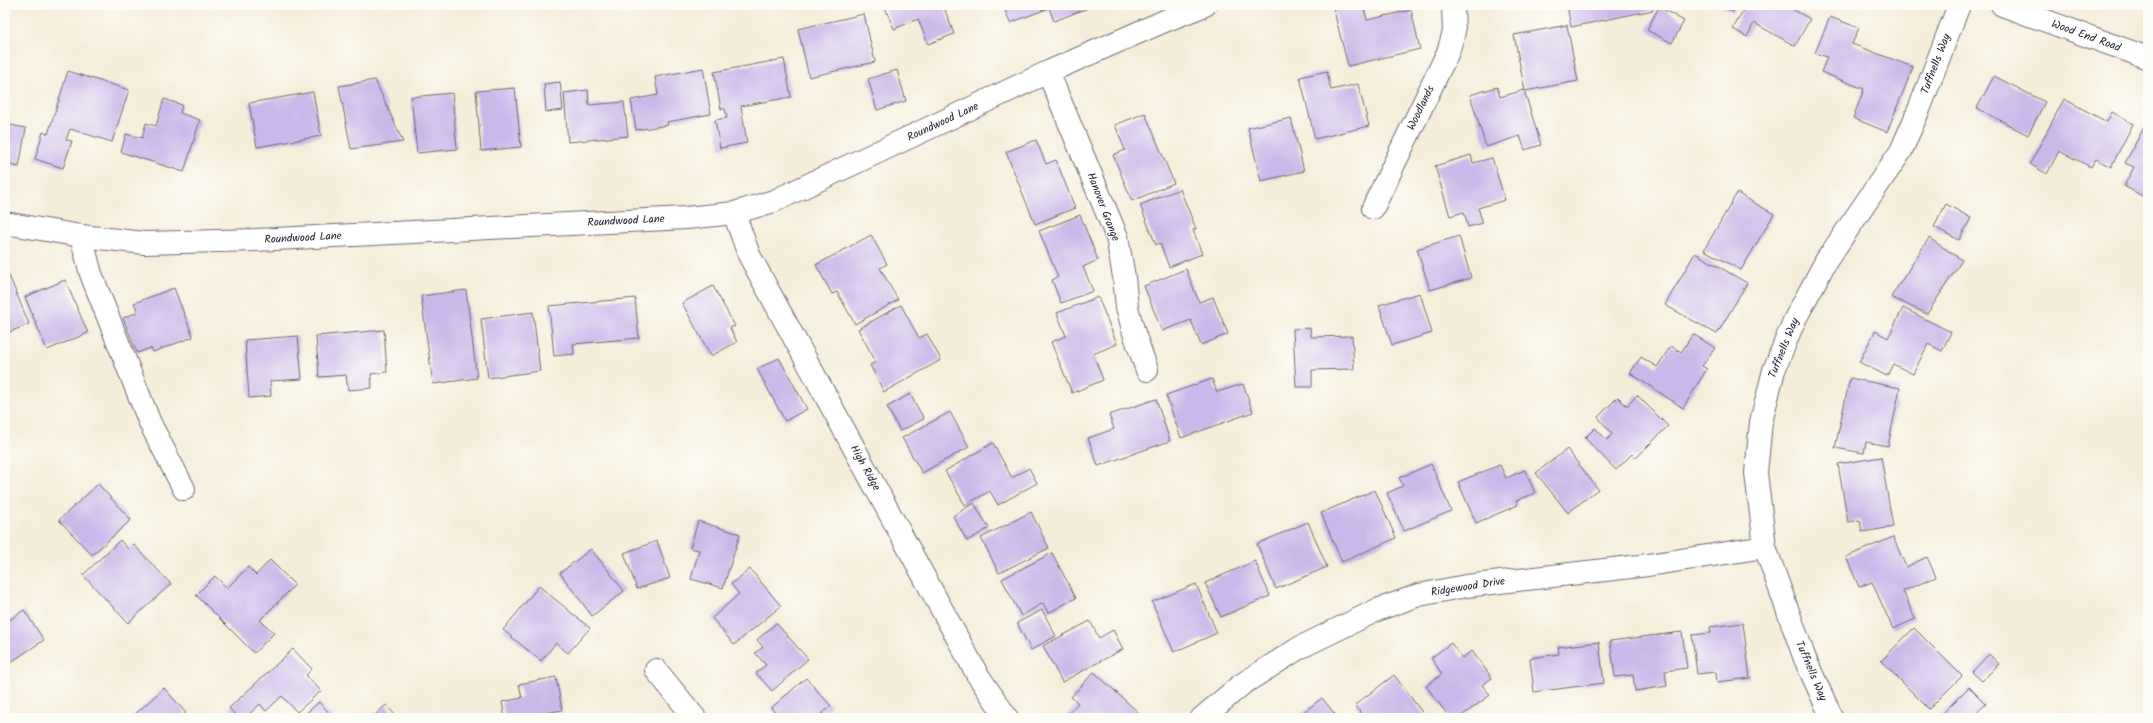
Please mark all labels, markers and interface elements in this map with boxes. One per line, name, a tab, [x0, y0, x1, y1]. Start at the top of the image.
street label: Wood End Road	[2049, 15, 2124, 57]
street label: Tuffnells Way	[1916, 30, 1956, 97]
street label: Woodlands	[1402, 82, 1440, 133]
street label: Roundwood Lane	[904, 97, 982, 146]
street label: Hanover Grange	[1082, 170, 1124, 244]
street label: Roundwood Lane	[587, 210, 665, 232]
street label: Roundwood Lane	[264, 227, 342, 249]
street label: Tuffnells Way	[1764, 314, 1805, 381]
street label: High Ridge	[845, 442, 885, 494]
street label: Ridgewood Drive	[1430, 572, 1506, 602]
street label: Tuffnells Way	[1790, 638, 1832, 705]

